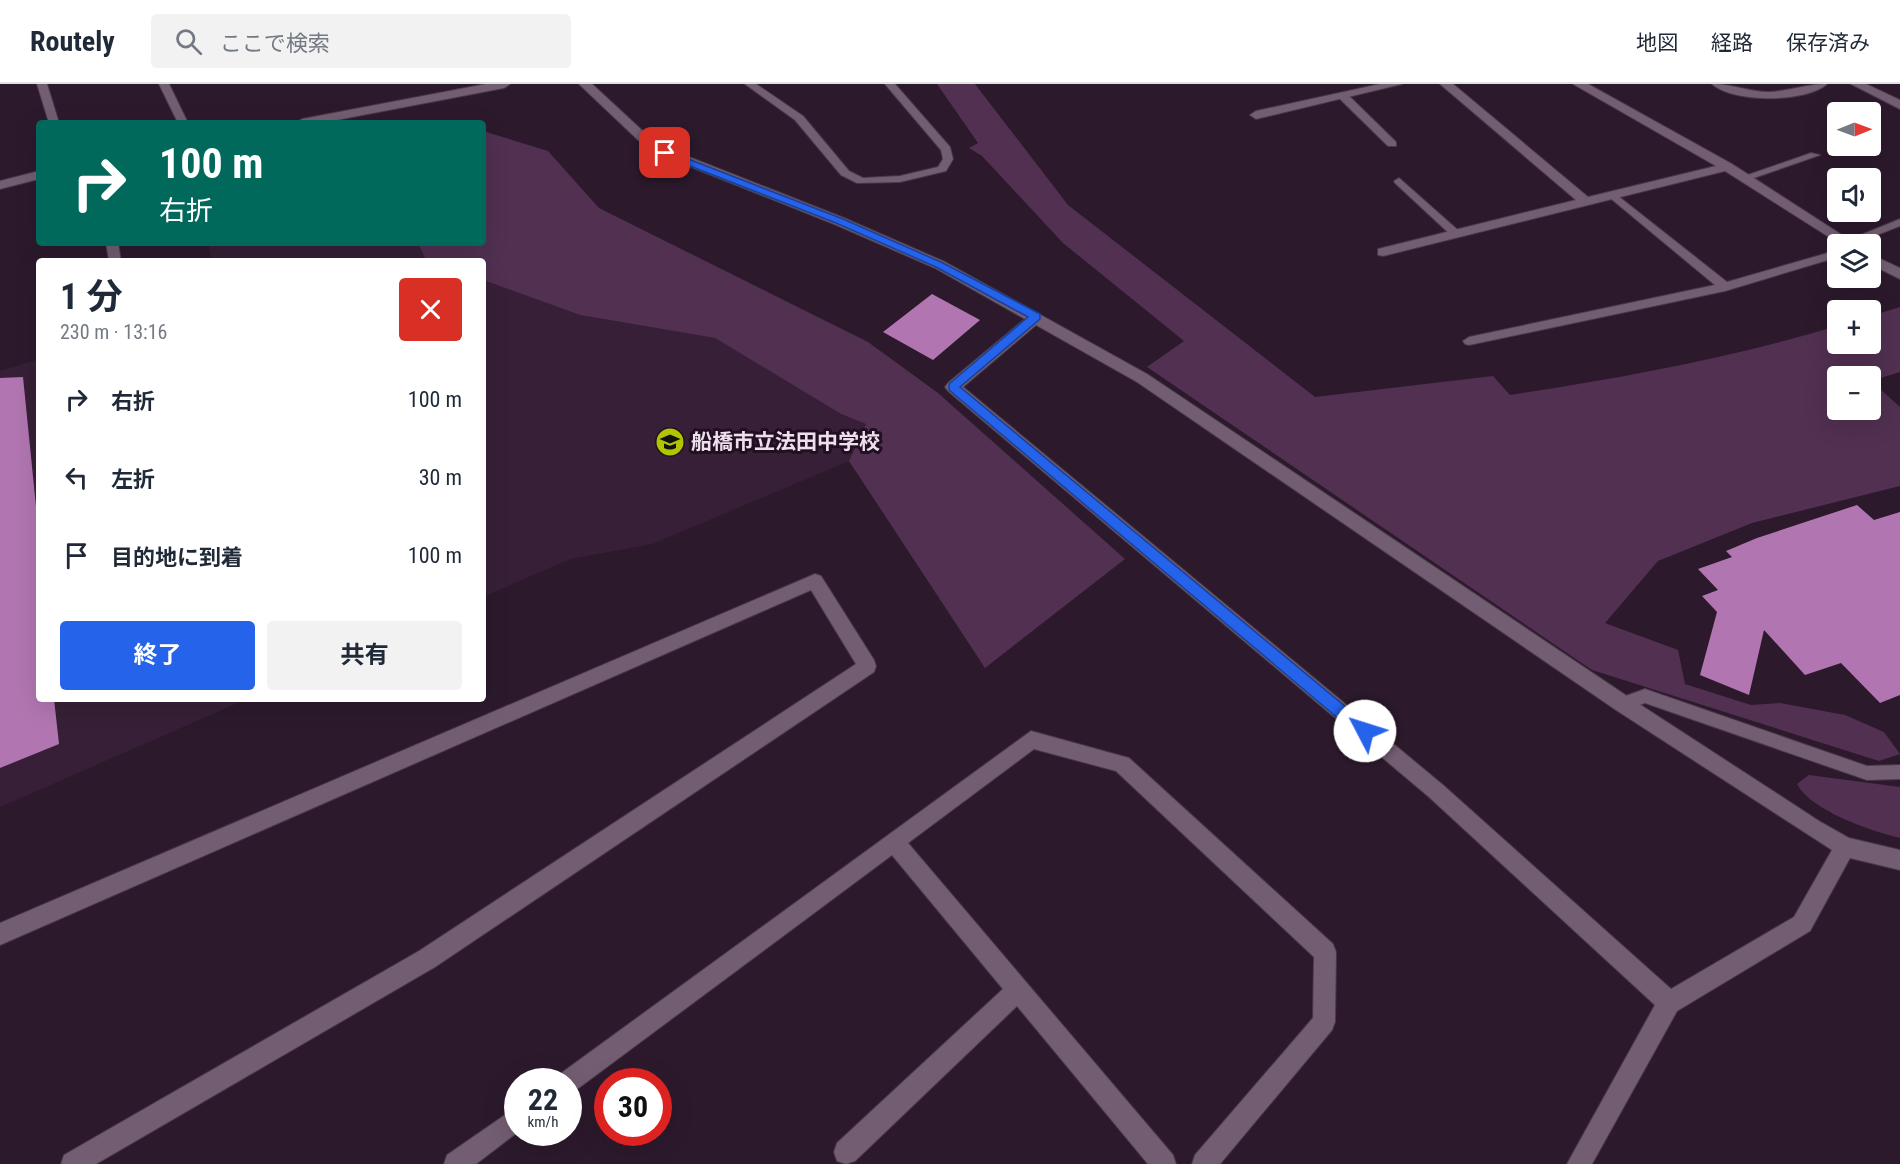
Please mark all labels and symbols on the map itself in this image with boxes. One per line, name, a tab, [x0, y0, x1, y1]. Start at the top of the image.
north arrow	[1827, 102, 1881, 156]
pin	[639, 127, 690, 178]
school or university icon: 船橋市立法田中学校	[654, 426, 686, 458]
place label: 船橋市立法田中学校	[691, 430, 880, 454]
position arrow	[1333, 699, 1397, 763]
speed limit sign: 30	[594, 1068, 672, 1146]

